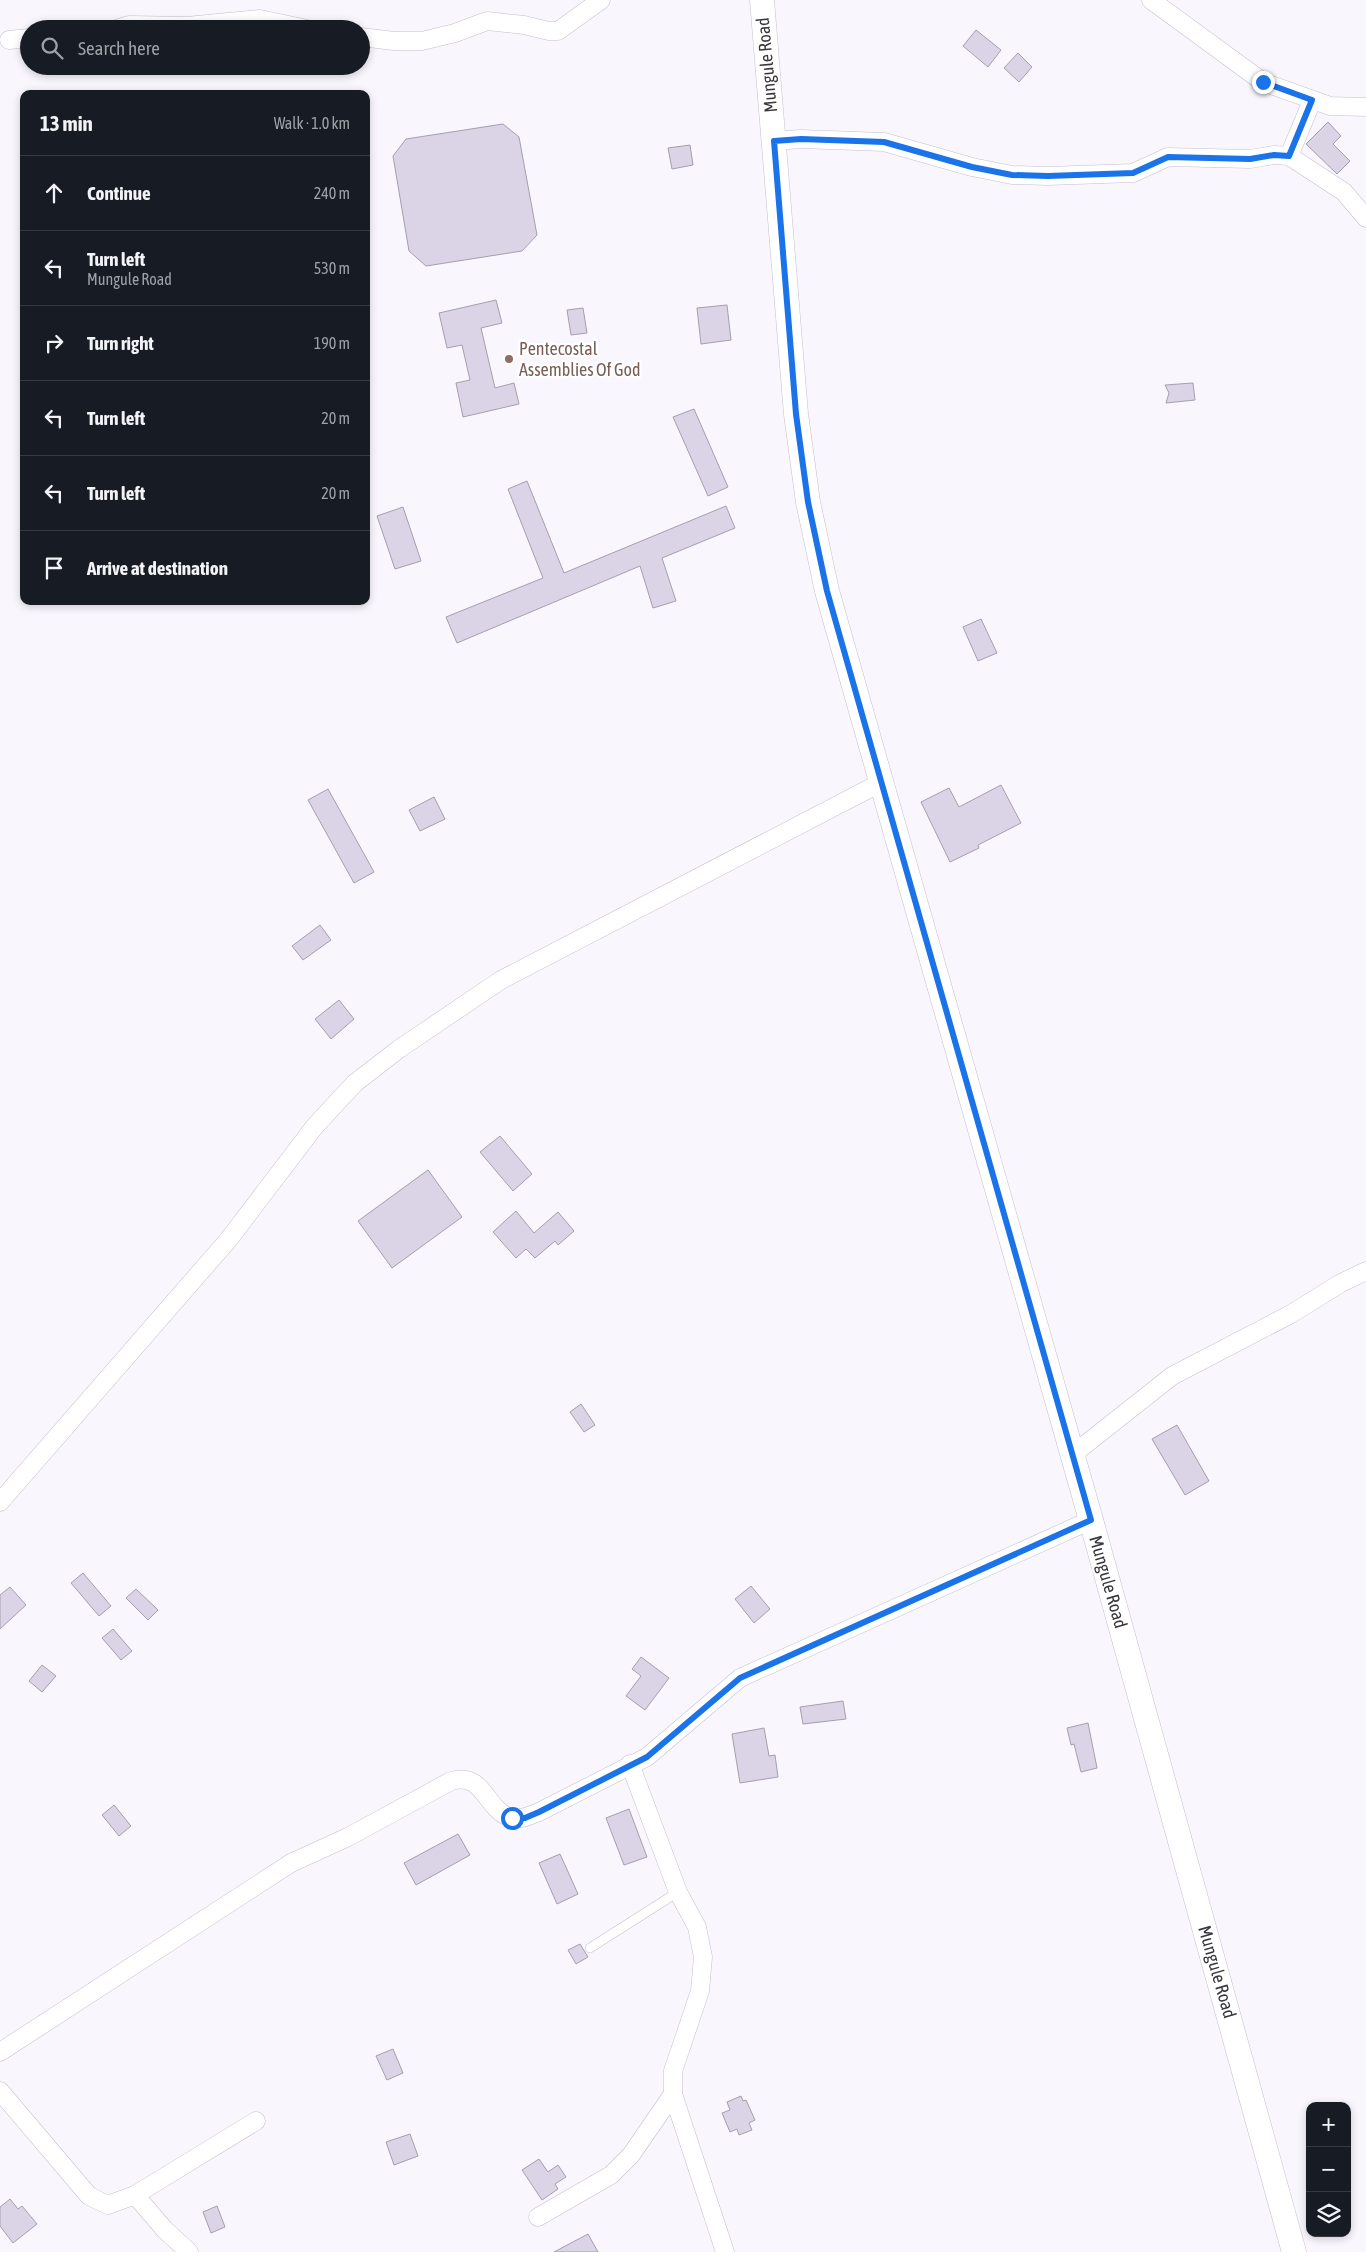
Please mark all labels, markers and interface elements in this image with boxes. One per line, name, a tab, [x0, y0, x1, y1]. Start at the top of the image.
street label: Mungule Road	[752, 17, 781, 114]
search box	[20, 20, 370, 75]
icon: search	[38, 34, 66, 62]
text: Search here	[78, 37, 160, 59]
route end	[1252, 71, 1275, 94]
text: 13 min	[40, 111, 93, 135]
text: Walk · 1.0 km	[274, 114, 350, 132]
icon: ahead	[40, 179, 68, 207]
text: Continue	[87, 182, 151, 204]
text: 240 m	[314, 184, 350, 202]
text: Turn left	[87, 248, 145, 270]
icon: left	[40, 254, 68, 282]
text: 530 m	[314, 259, 350, 277]
text: Mungule Road	[87, 270, 172, 288]
icon: right	[40, 329, 68, 357]
text: Turn right	[87, 332, 154, 354]
text: 190 m	[314, 334, 350, 352]
place label: Pentecostal Assemblies Of God	[519, 338, 641, 380]
marker: Pentecostal Assemblies Of God	[503, 353, 515, 365]
icon: left	[40, 404, 68, 432]
text: Turn left	[87, 407, 145, 429]
text: 20 m	[321, 409, 350, 427]
icon: left	[40, 479, 68, 507]
text: Turn left	[87, 482, 145, 504]
text: 20 m	[321, 484, 350, 502]
icon: arrive	[40, 554, 68, 582]
text: Arrive at destination	[87, 557, 228, 579]
street label: Mungule Road	[1085, 1533, 1132, 1631]
route start	[501, 1807, 524, 1830]
street label: Mungule Road	[1194, 1923, 1241, 2021]
map controls	[1306, 2102, 1351, 2237]
button: +	[1306, 2102, 1351, 2147]
button: −	[1306, 2147, 1351, 2192]
button: layers	[1306, 2192, 1351, 2237]

